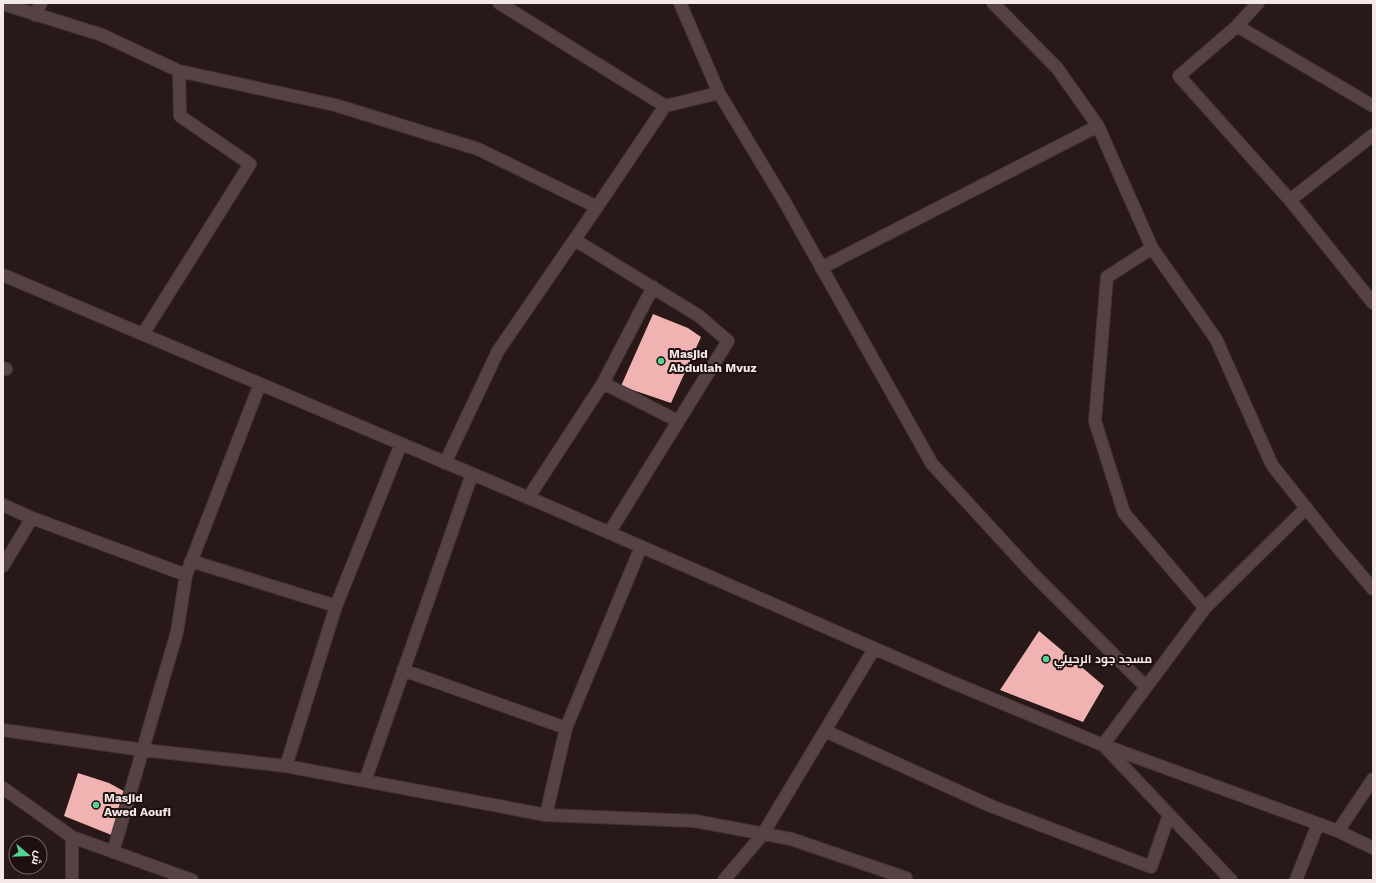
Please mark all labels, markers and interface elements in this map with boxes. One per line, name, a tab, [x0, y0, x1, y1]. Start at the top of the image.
place label: Masjid Abdullah Mvuz	[669, 347, 757, 375]
marker: Masjid Abdullah Mvuz	[656, 356, 666, 366]
place label: مسجد جود الرحيلي	[1054, 652, 1152, 669]
marker: مسجد جود الرحيلي	[1041, 654, 1051, 664]
place label: Masjid Awed Aoufi	[104, 791, 171, 819]
marker: Masjid Awed Aoufi	[91, 800, 101, 810]
north arrow	[8, 835, 48, 875]
text: ش	[29, 849, 45, 867]

